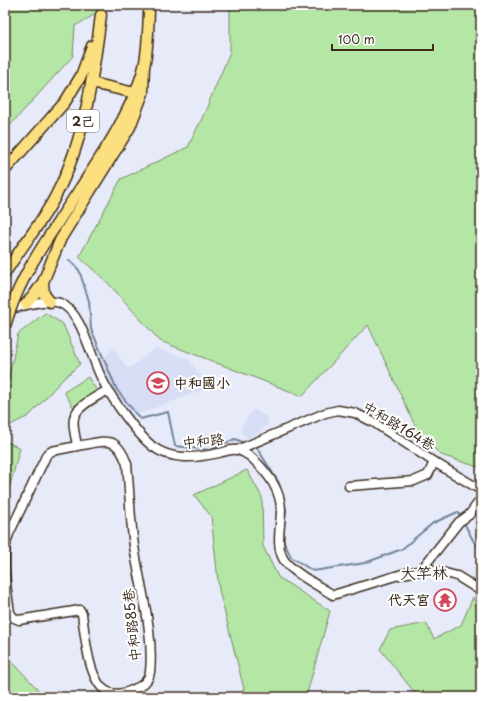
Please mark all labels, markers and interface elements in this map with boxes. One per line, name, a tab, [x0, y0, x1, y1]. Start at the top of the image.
scale bar	[332, 26, 433, 52]
text: 100 m	[338, 30, 375, 48]
road number: 2己	[67, 110, 99, 132]
school or university icon: 中和國小	[145, 370, 171, 396]
place label: 中和國小	[174, 372, 230, 393]
street label: 中和路164巷	[359, 396, 440, 456]
street label: 中和路	[181, 428, 225, 453]
district label: 大竿林	[400, 560, 448, 584]
street label: 中和路85巷	[117, 587, 146, 663]
temple icon: 代天宮	[432, 587, 458, 613]
place label: 代天宮	[388, 589, 430, 610]

